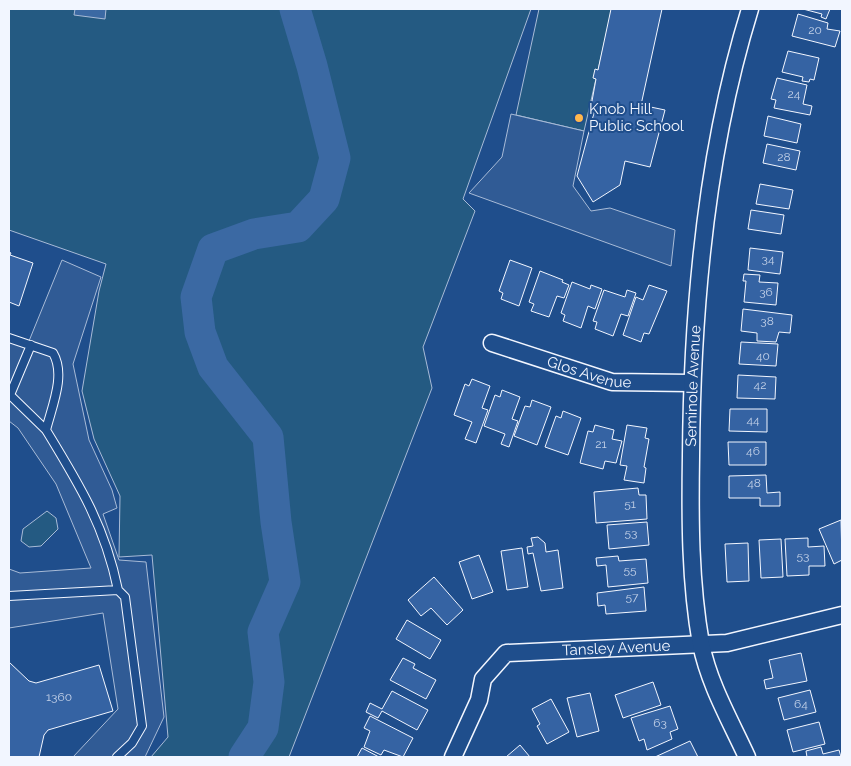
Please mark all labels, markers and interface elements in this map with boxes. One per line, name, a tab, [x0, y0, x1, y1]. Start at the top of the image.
house number: 20	[808, 23, 822, 37]
house number: 24	[788, 87, 801, 101]
place label: Knob Hill Public School	[589, 100, 685, 135]
marker: Knob Hill Public School	[573, 112, 585, 124]
house number: 28	[777, 150, 791, 164]
house number: 34	[762, 252, 775, 266]
house number: 36	[759, 285, 773, 299]
house number: 38	[760, 314, 774, 328]
street label: Seminole Avenue	[682, 324, 705, 447]
house number: 40	[756, 349, 770, 363]
street label: Glos Avenue	[545, 353, 632, 391]
house number: 42	[754, 378, 766, 392]
house number: 44	[746, 413, 760, 427]
house number: 21	[595, 437, 607, 451]
house number: 46	[746, 444, 760, 458]
house number: 48	[747, 476, 761, 490]
house number: 51	[624, 497, 636, 511]
house number: 53	[625, 526, 637, 540]
house number: 53	[797, 549, 809, 563]
house number: 55	[623, 563, 637, 577]
house number: 57	[626, 590, 639, 604]
street label: Tansley Avenue	[562, 637, 671, 659]
house number: 1360	[46, 690, 72, 704]
house number: 64	[794, 697, 808, 711]
house number: 63	[653, 716, 667, 730]

